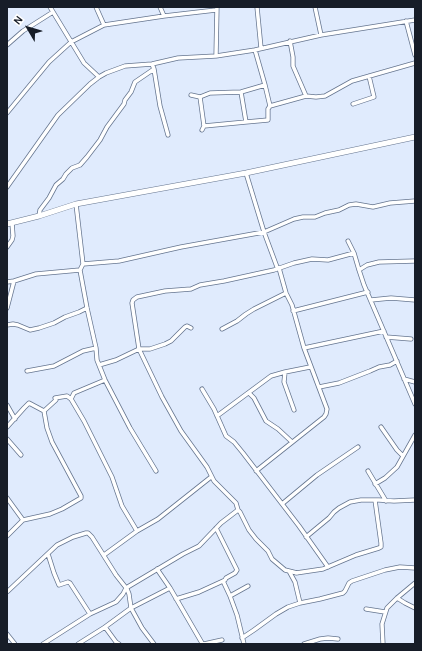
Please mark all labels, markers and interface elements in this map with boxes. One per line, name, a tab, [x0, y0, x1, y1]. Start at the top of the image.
north arrow	[8, 8, 48, 48]
text: N	[11, 13, 26, 27]

